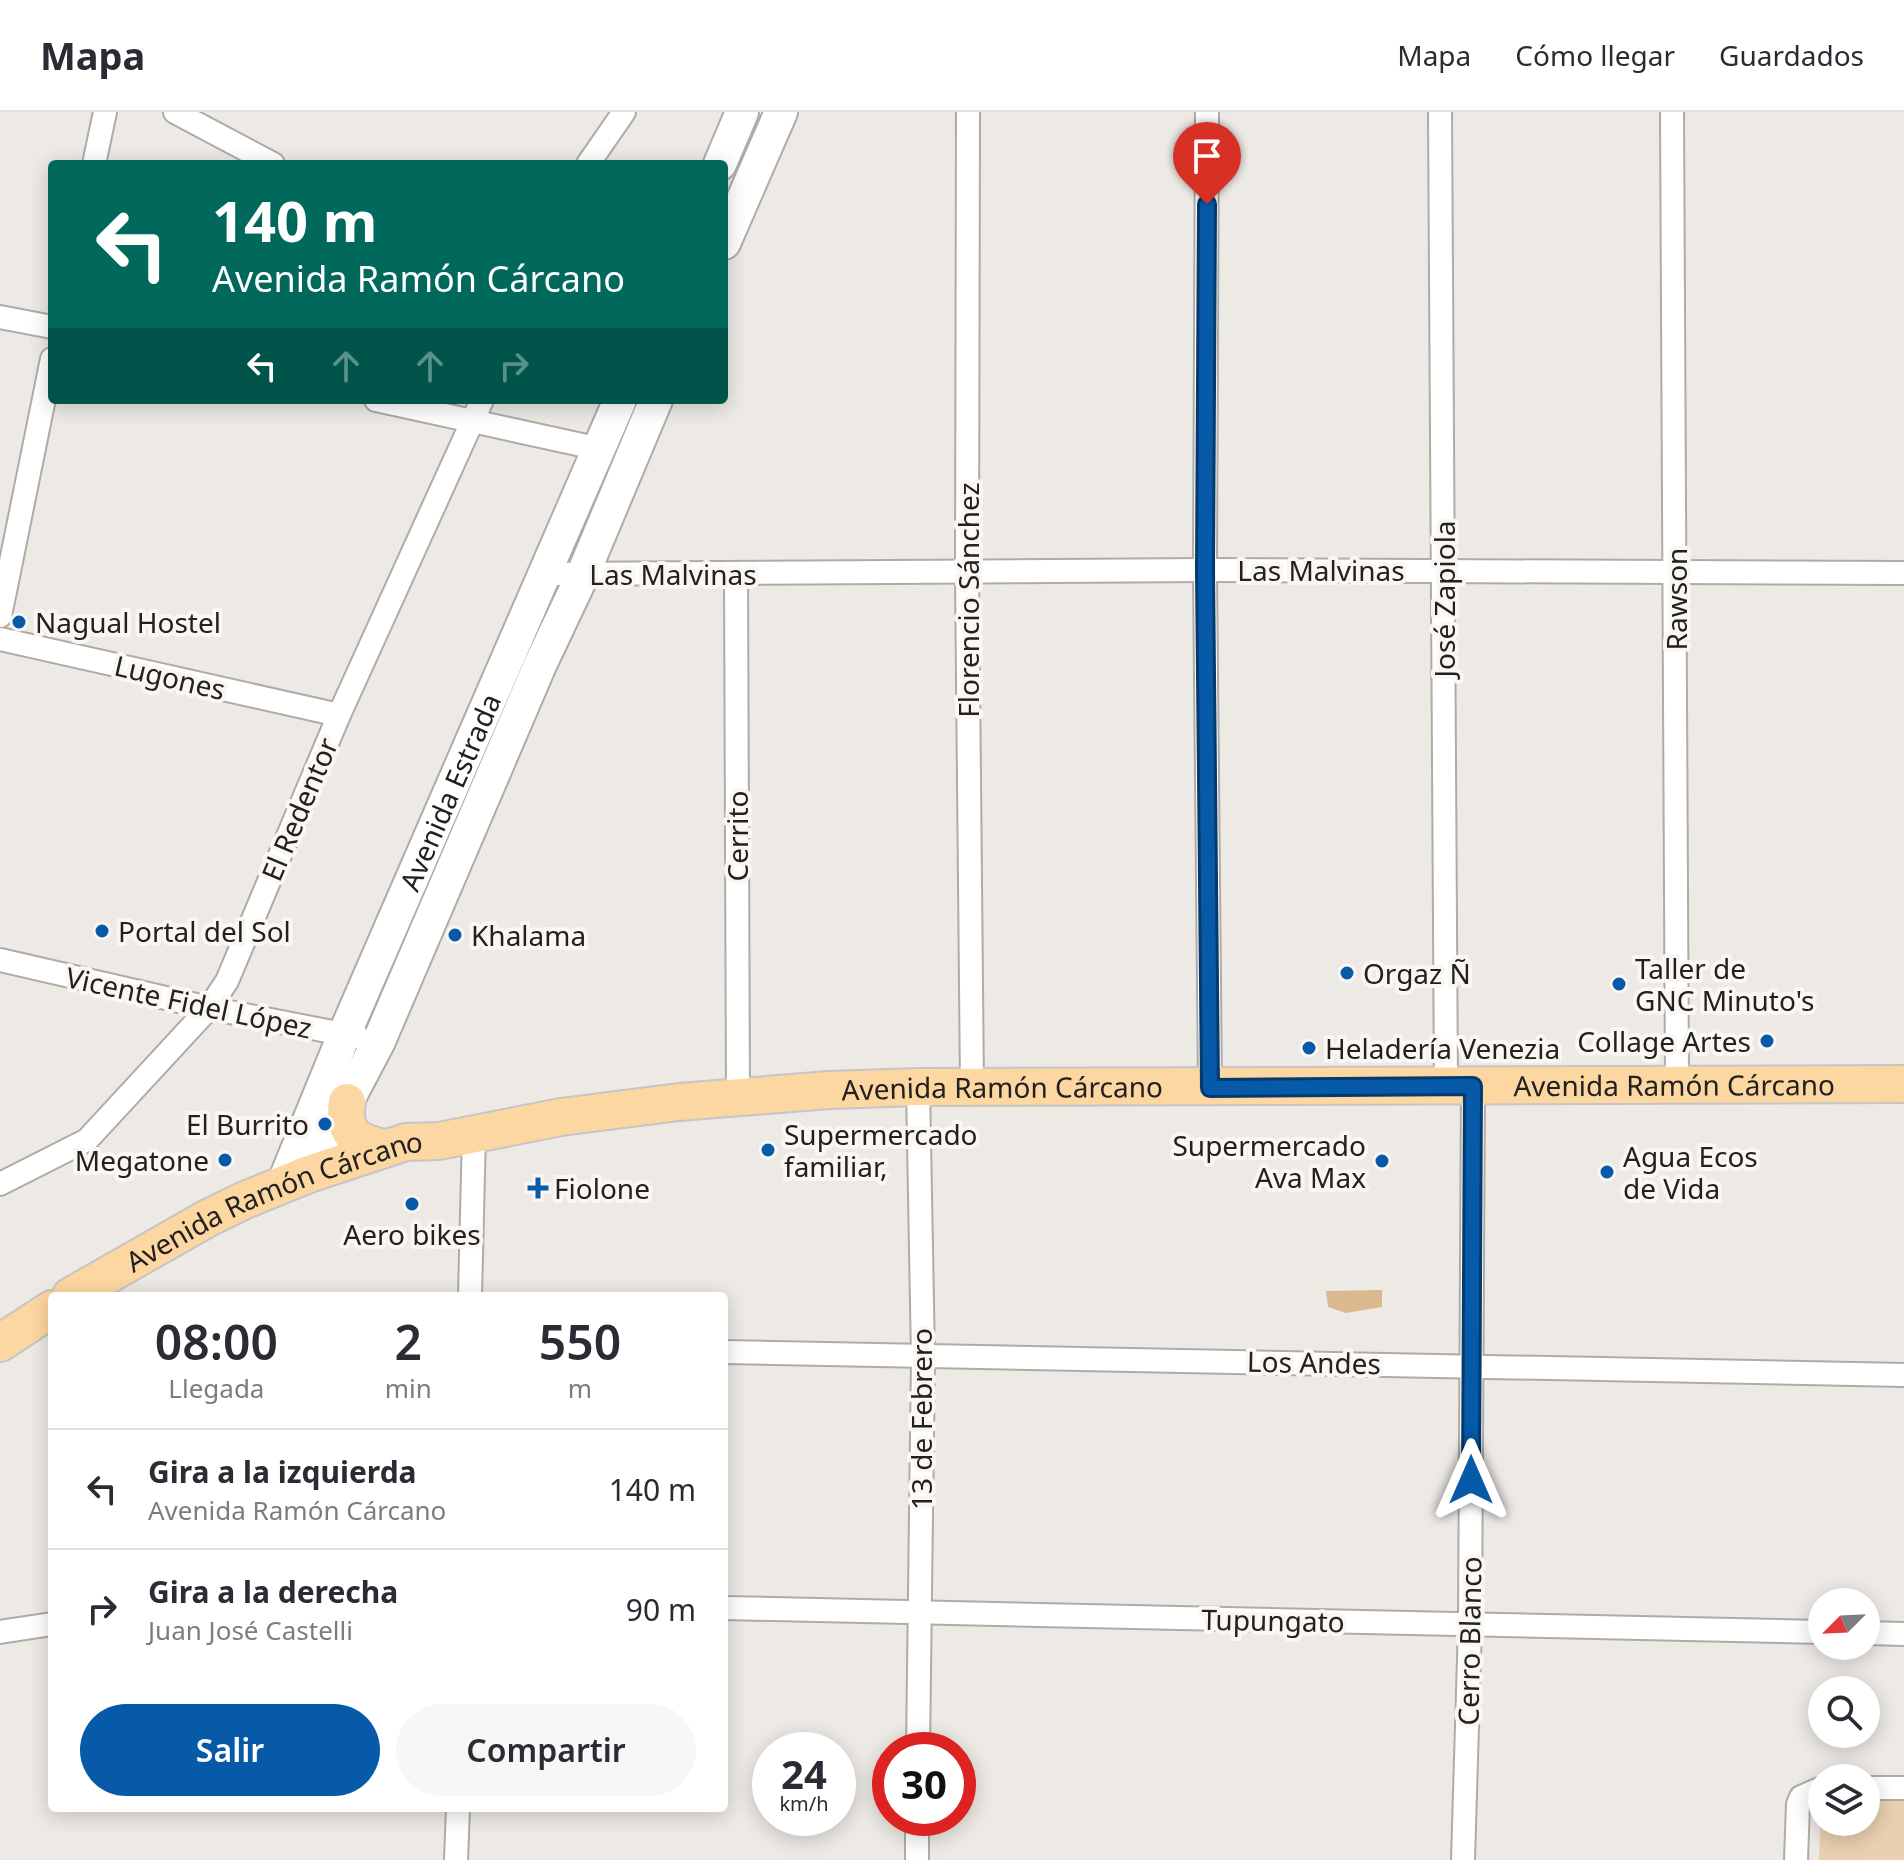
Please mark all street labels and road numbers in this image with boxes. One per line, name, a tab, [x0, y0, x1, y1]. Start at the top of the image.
street label: Florencio Sánchez	[949, 482, 987, 718]
street label: José Zapiola	[1425, 520, 1463, 681]
street label: Rawson	[1657, 548, 1695, 650]
street label: Las Malvinas	[1237, 551, 1405, 589]
street label: Las Malvinas	[589, 555, 757, 593]
street label: Lugones	[111, 646, 229, 708]
street label: Avenida Estrada	[390, 687, 509, 897]
street label: El Redentor	[252, 731, 346, 886]
street label: Cerrito	[718, 791, 756, 881]
street label: Vicente Fidel López	[63, 957, 315, 1047]
street label: Avenida Ramón Cárcano	[1513, 1065, 1835, 1104]
street label: Avenida Ramón Cárcano	[841, 1067, 1163, 1109]
street label: Avenida Ramón Cárcano	[118, 1123, 423, 1280]
street label: 13 de Febrero	[902, 1328, 940, 1510]
street label: Los Andes	[1247, 1342, 1381, 1382]
street label: Cerro Blanco	[1449, 1556, 1489, 1726]
street label: Tupungato	[1201, 1600, 1345, 1640]

